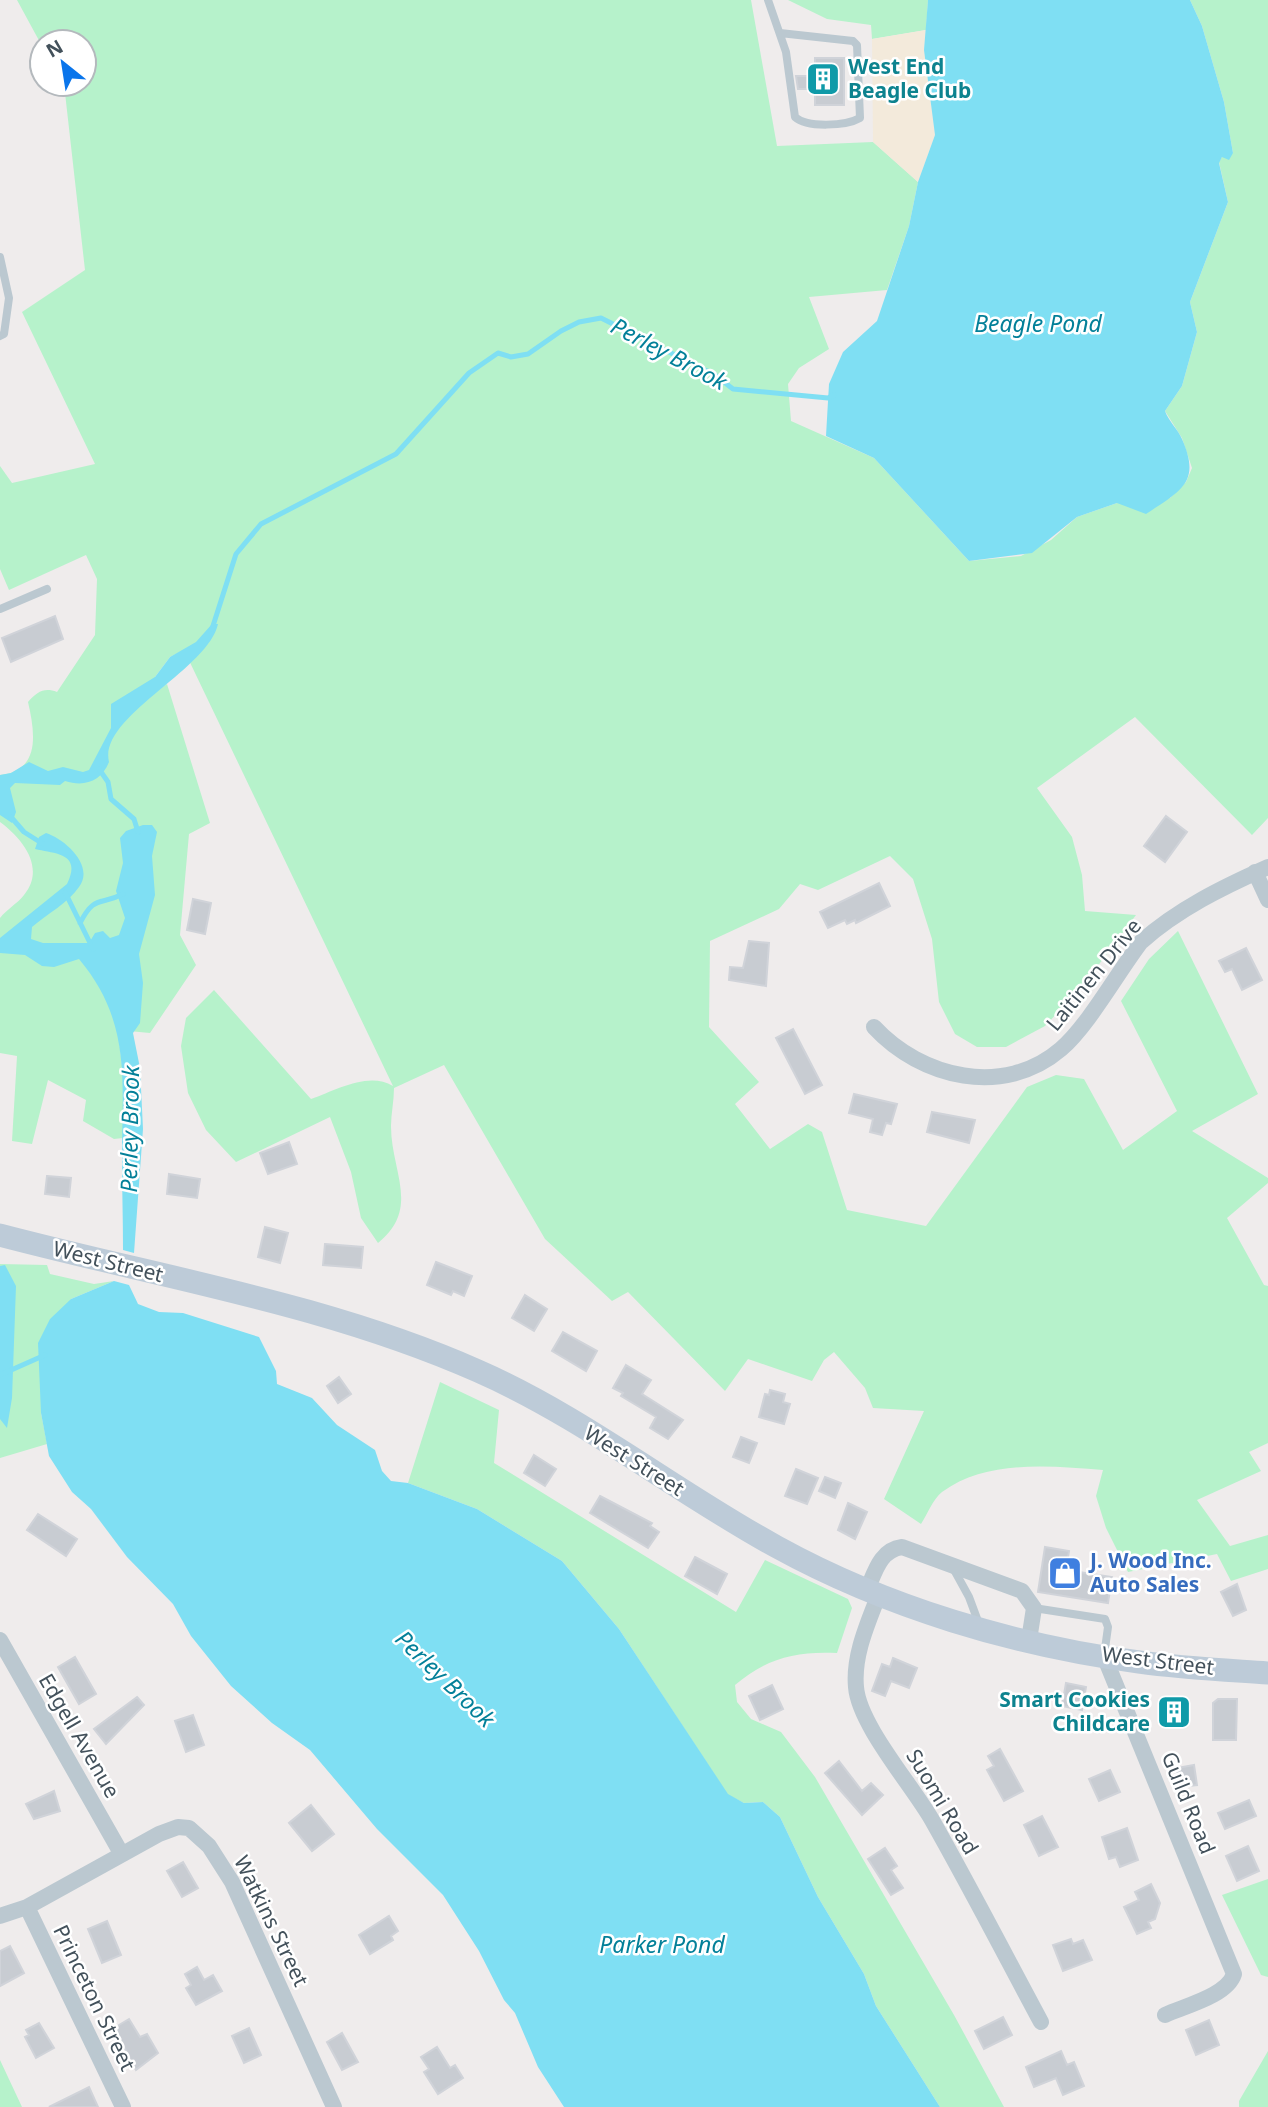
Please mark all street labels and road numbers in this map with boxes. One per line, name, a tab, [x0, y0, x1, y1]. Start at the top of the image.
street label: Laitinen Drive	[1039, 913, 1147, 1036]
street label: West Street	[50, 1234, 167, 1288]
street label: West Street	[579, 1418, 690, 1502]
street label: West Street	[1100, 1639, 1216, 1681]
street label: Edgell Avenue	[33, 1668, 127, 1803]
street label: Suomi Road	[900, 1744, 985, 1859]
street label: Guild Road	[1156, 1747, 1222, 1858]
street label: Watkins Street	[228, 1851, 316, 1991]
street label: Princeton Street	[47, 1920, 143, 2076]

